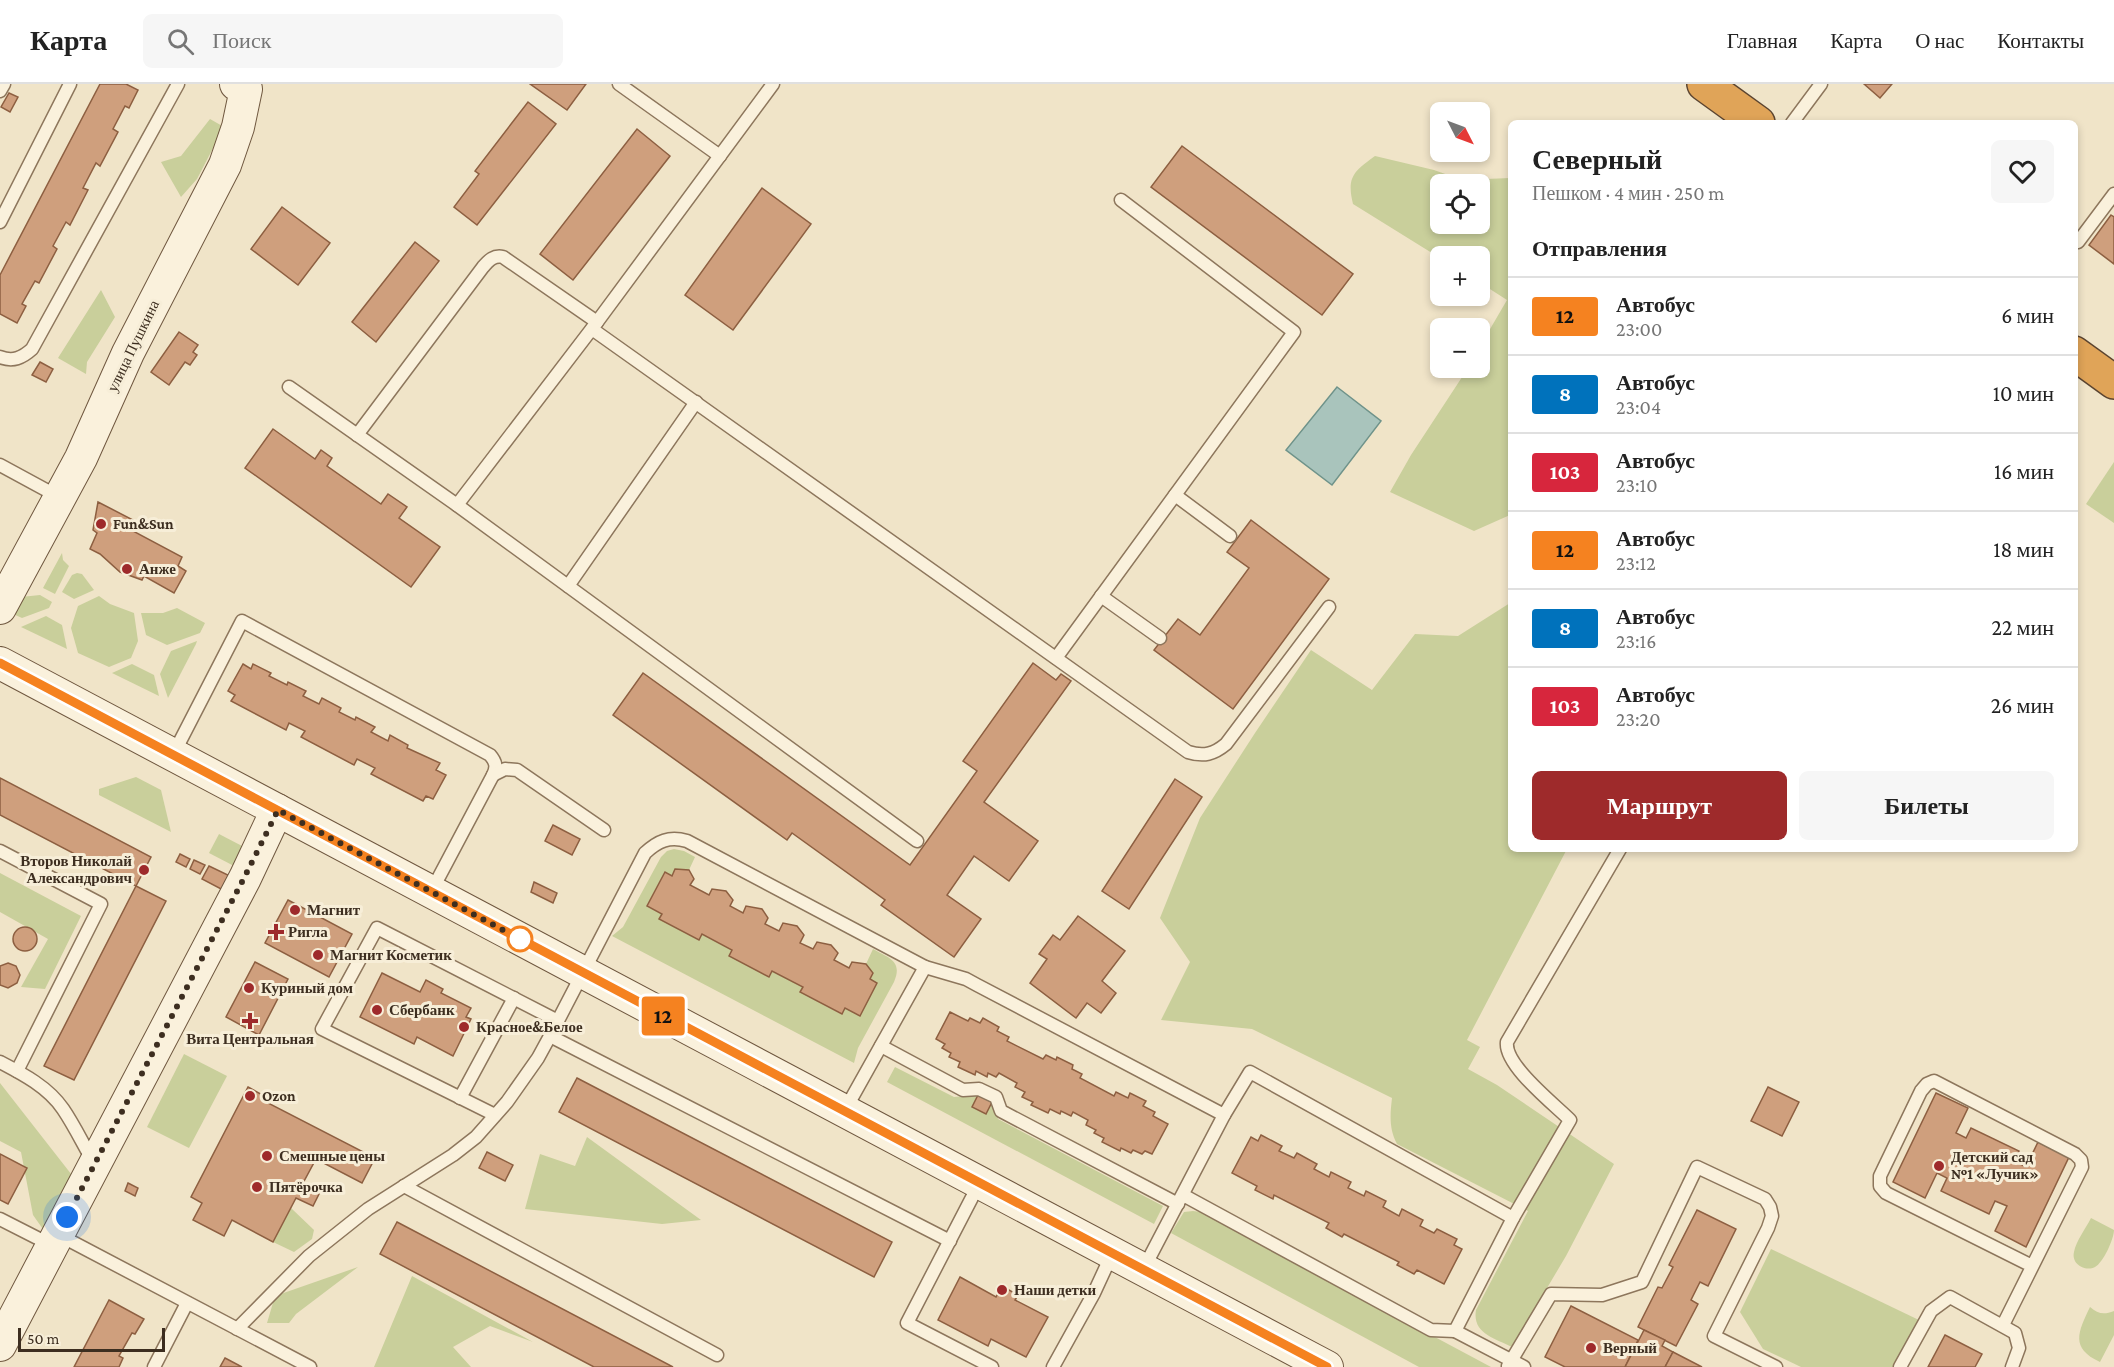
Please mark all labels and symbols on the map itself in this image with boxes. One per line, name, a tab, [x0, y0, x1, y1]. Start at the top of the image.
north arrow	[1430, 102, 1490, 162]
street label: улица Пушкина	[104, 297, 162, 394]
place label: Fun&Sun	[113, 516, 174, 532]
marker: Fun&Sun	[94, 517, 108, 531]
place label: Анже	[139, 561, 176, 577]
marker: Анже	[120, 562, 134, 576]
place label: Второв Николай Александрович	[20, 853, 133, 886]
marker: Второв Николай Александрович	[137, 863, 151, 877]
place label: Магнит	[307, 902, 361, 918]
marker: Магнит	[288, 903, 302, 917]
place label: Ригла	[288, 924, 328, 940]
marker: Ригла	[269, 925, 283, 939]
unlabelled marker	[507, 926, 533, 952]
place label: Магнит Косметик	[330, 947, 452, 963]
marker: Магнит Косметик	[311, 948, 325, 962]
place label: Куриный дом	[261, 980, 353, 996]
marker: Куриный дом	[242, 981, 256, 995]
line badge: 12	[636, 996, 690, 1036]
place label: Сбербанк	[389, 1002, 455, 1018]
marker: Сбербанк	[370, 1003, 384, 1017]
marker: Вита Центральная	[243, 1014, 257, 1028]
place label: Красное&Белое	[476, 1019, 583, 1035]
marker: Красное&Белое	[457, 1020, 471, 1034]
place label: Вита Центральная	[186, 1031, 314, 1047]
place label: Ozon	[262, 1088, 296, 1104]
marker: Ozon	[243, 1089, 257, 1103]
place label: Смешные цены	[279, 1148, 385, 1164]
marker: Смешные цены	[260, 1149, 274, 1163]
place label: Детский сад №1 «Лучик»	[1951, 1149, 2039, 1182]
marker: Детский сад №1 «Лучик»	[1932, 1159, 1946, 1173]
place label: Пятёрочка	[269, 1179, 343, 1195]
marker: Пятёрочка	[250, 1180, 264, 1194]
your location	[52, 1202, 82, 1232]
place label: Наши детки	[1014, 1282, 1097, 1298]
marker: Наши детки	[995, 1283, 1009, 1297]
scale bar	[18, 1325, 165, 1352]
place label: Верный	[1603, 1340, 1657, 1356]
marker: Верный	[1584, 1341, 1598, 1355]

